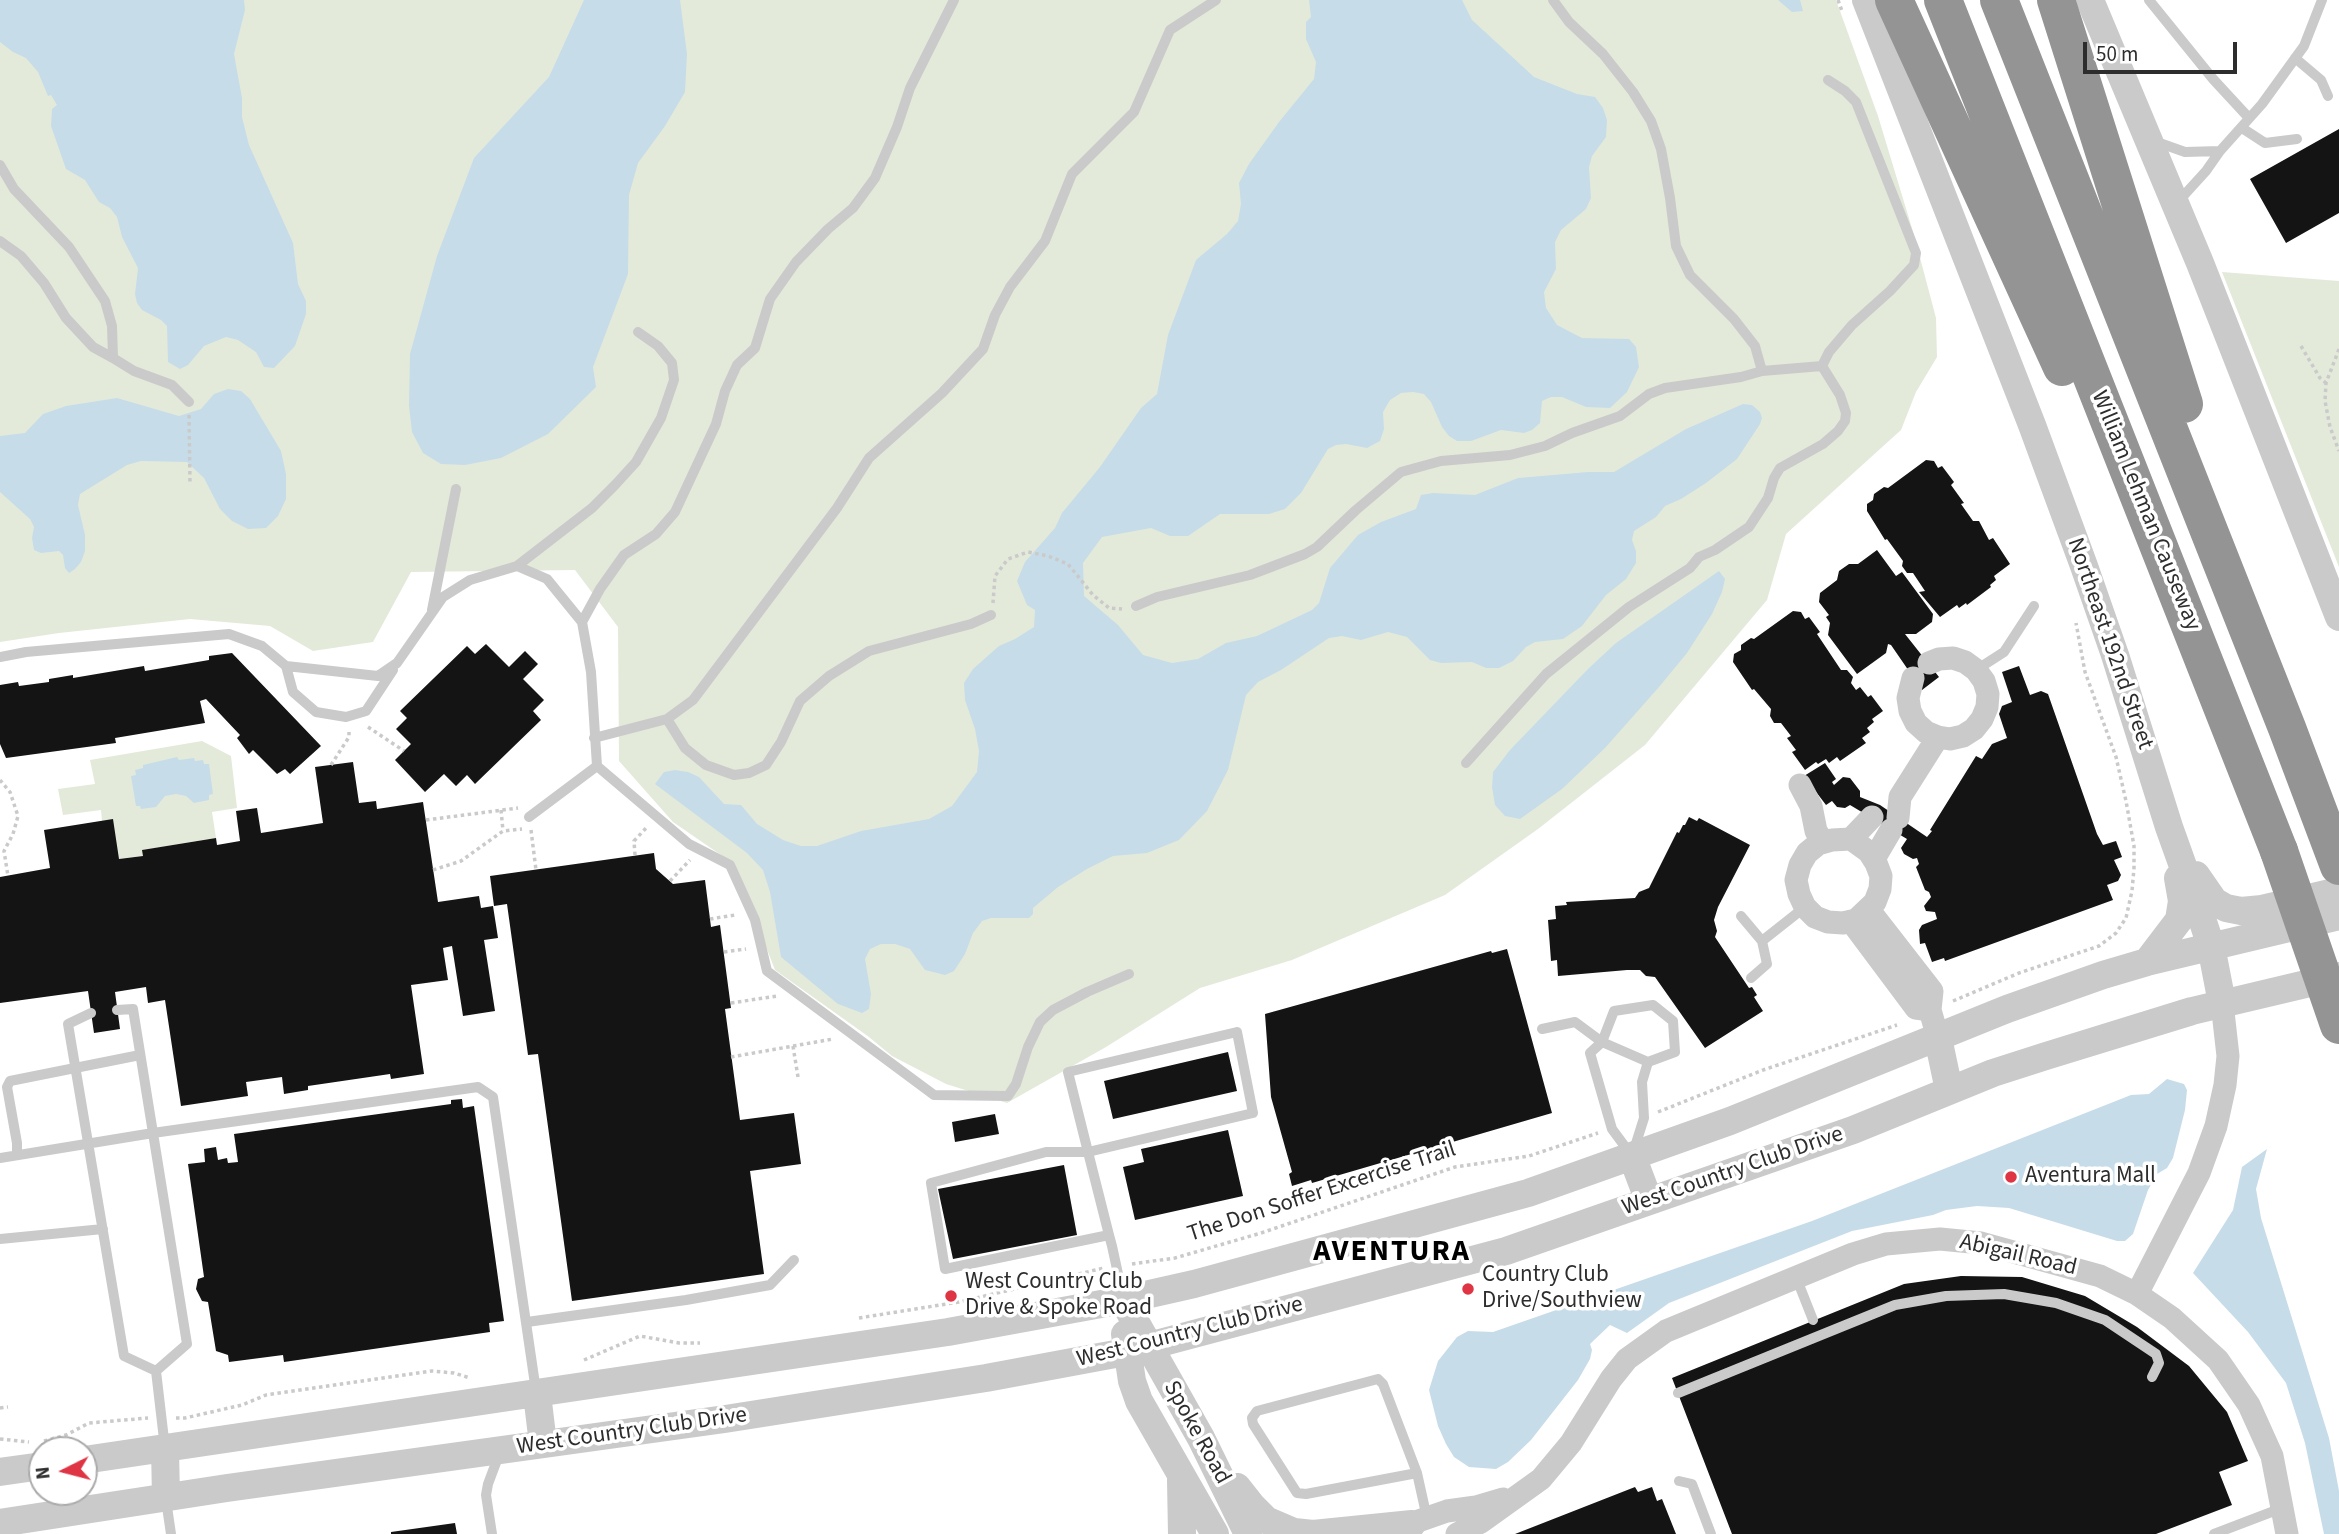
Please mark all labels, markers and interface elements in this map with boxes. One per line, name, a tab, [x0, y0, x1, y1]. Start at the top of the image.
scale bar	[2087, 28, 2241, 72]
text: 50 m	[2096, 39, 2138, 69]
street label: William Lehman Causeway	[2084, 387, 2206, 635]
street label: Northeast 192nd Street	[2060, 535, 2158, 753]
street label: West Country Club Drive	[1619, 1121, 1847, 1223]
street label: The Don Soffer Excercise Trail	[1184, 1137, 1460, 1249]
place label: Aventura Mall	[2025, 1163, 2156, 1191]
marker: Aventura Mall	[2003, 1169, 2019, 1185]
street label: Abigail Road	[1957, 1229, 2079, 1283]
district label: AVENTURA	[1314, 1235, 1470, 1271]
place label: Country Club Drive/Southview	[1482, 1262, 1642, 1316]
place label: West Country Club Drive & Spoke Road	[965, 1269, 1152, 1323]
marker: Country Club Drive/Southview	[1460, 1281, 1476, 1297]
marker: West Country Club Drive & Spoke Road	[943, 1288, 959, 1304]
street label: West Country Club Drive	[1074, 1292, 1306, 1374]
street label: Spoke Road	[1156, 1377, 1236, 1489]
street label: West Country Club Drive	[515, 1402, 749, 1462]
north arrow	[28, 1436, 98, 1506]
text: N	[30, 1465, 58, 1481]

